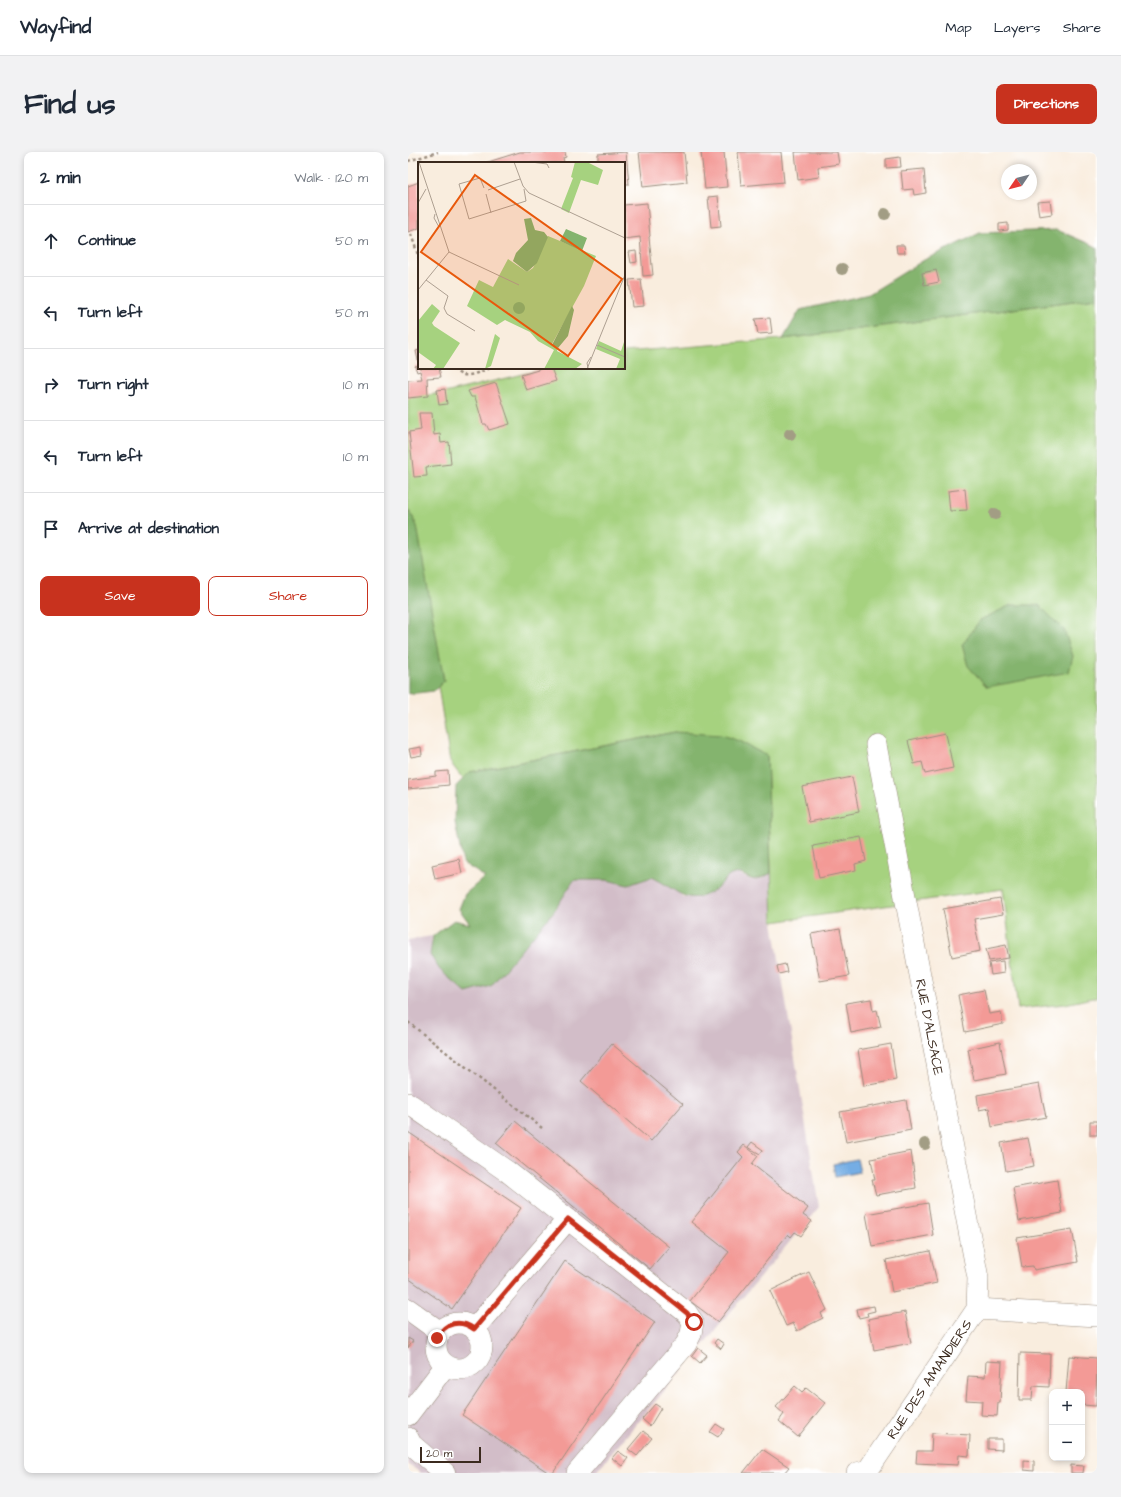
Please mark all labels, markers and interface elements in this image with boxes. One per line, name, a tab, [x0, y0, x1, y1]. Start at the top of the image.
text: Wayfind	[20, 14, 91, 41]
text: Map	[945, 18, 972, 38]
text: Layers	[994, 18, 1041, 38]
text: Share	[1063, 18, 1101, 38]
button: Directions	[996, 84, 1097, 124]
text: Find us	[24, 85, 115, 124]
inset map	[418, 162, 625, 369]
north arrow	[1001, 164, 1037, 200]
text: 2 min	[40, 166, 81, 190]
text: Walk · 120 m	[294, 169, 368, 187]
icon: ahead	[40, 230, 62, 252]
text: Continue	[78, 230, 136, 251]
text: 50 m	[335, 232, 368, 250]
icon: left	[40, 302, 62, 324]
text: Turn left	[78, 302, 142, 323]
text: 50 m	[335, 304, 368, 322]
icon: right	[40, 374, 62, 396]
text: Turn right	[78, 374, 149, 395]
text: 10 m	[343, 376, 368, 394]
icon: left	[40, 446, 62, 468]
text: Turn left	[78, 446, 142, 467]
text: 10 m	[343, 448, 368, 466]
icon: arrive	[40, 518, 62, 540]
text: Arrive at destination	[78, 518, 219, 539]
button: Save	[40, 576, 200, 616]
button: Share	[208, 576, 368, 616]
street label: RUE D'ALSACE	[910, 977, 948, 1078]
route start	[685, 1313, 703, 1331]
street label: RUE DES AMANDIERS	[882, 1316, 977, 1443]
route end	[428, 1329, 446, 1347]
map controls	[1049, 1389, 1085, 1461]
button: +	[1049, 1389, 1085, 1425]
button: −	[1049, 1425, 1085, 1461]
scale bar	[420, 1445, 481, 1464]
text: 20 m	[426, 1446, 452, 1461]

